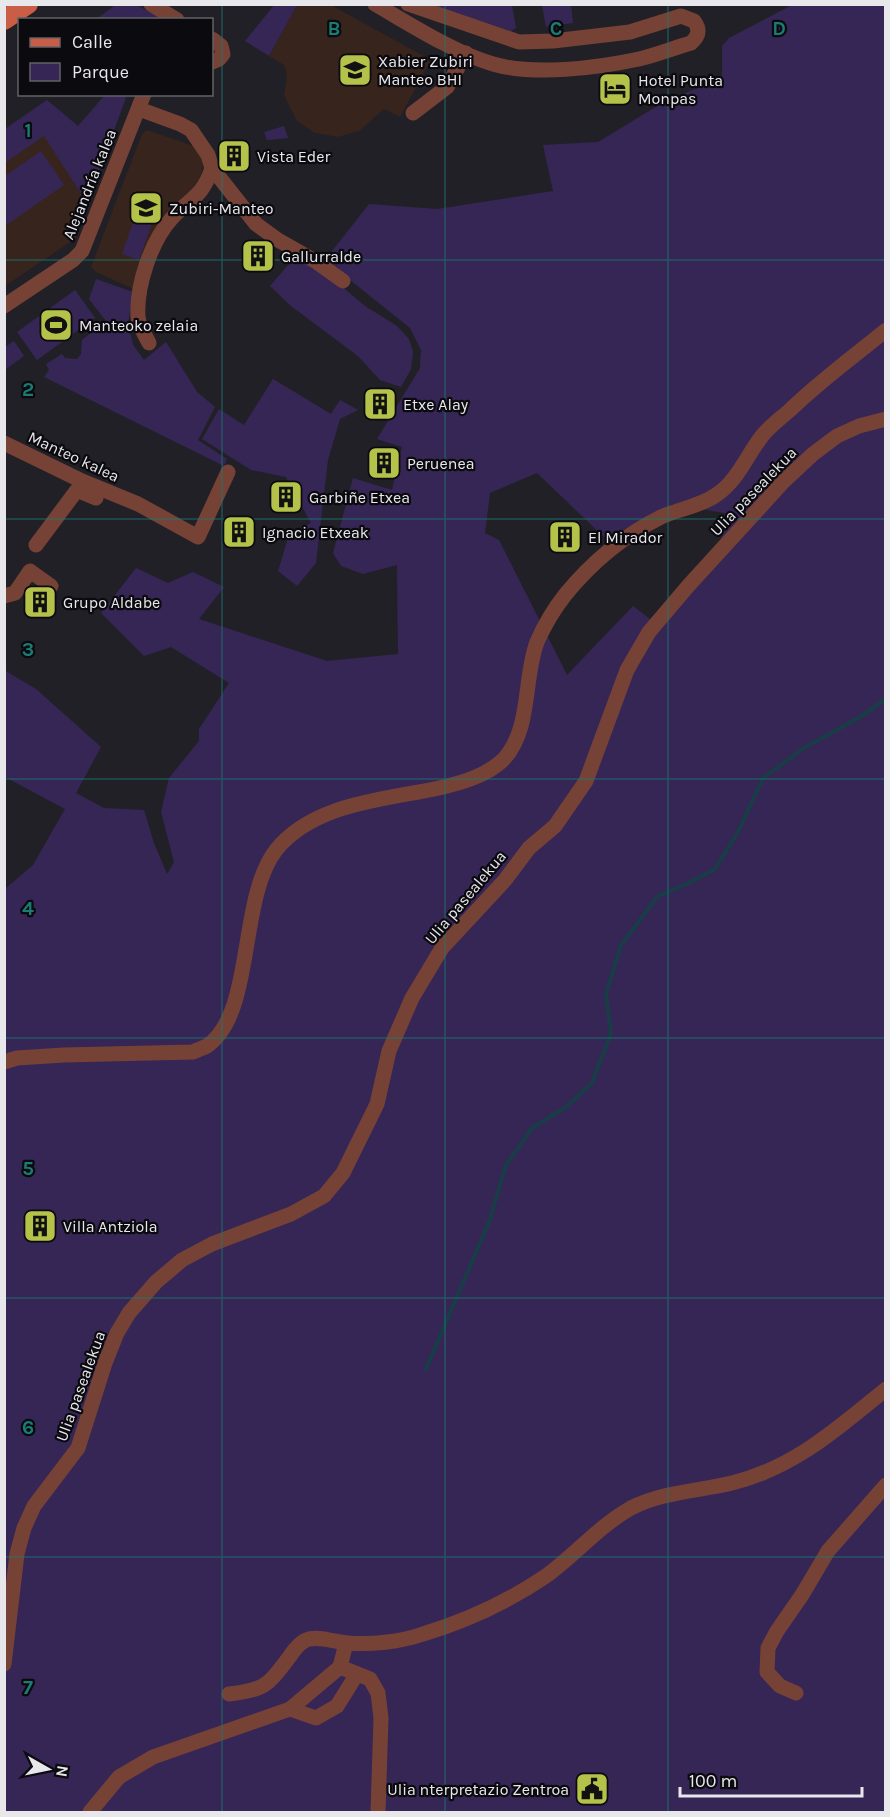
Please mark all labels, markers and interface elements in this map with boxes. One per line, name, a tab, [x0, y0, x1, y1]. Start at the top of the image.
text: B	[328, 17, 340, 40]
text: C	[550, 17, 562, 40]
text: D	[772, 17, 786, 40]
legend	[18, 18, 213, 96]
text: Calle	[72, 31, 112, 53]
school or university icon: Xabier Zubiri Manteo BHI	[337, 52, 373, 88]
place label: Xabier Zubiri Manteo BHI	[378, 52, 473, 89]
text: Parque	[72, 61, 129, 83]
hotel icon: Hotel Punta Monpas	[597, 71, 633, 107]
place label: Hotel Punta Monpas	[638, 71, 723, 108]
text: 1	[24, 119, 32, 142]
street label: Alejandría kalea	[59, 126, 120, 242]
building icon: Vista Eder	[216, 138, 252, 174]
place label: Vista Eder	[257, 147, 330, 166]
school or university icon: Zubiri-Manteo	[128, 190, 164, 226]
place label: Zubiri-Manteo	[169, 199, 274, 218]
building icon: Gallurralde	[240, 238, 276, 274]
place label: Gallurralde	[281, 247, 361, 266]
sports icon: Manteoko zelaia	[38, 307, 74, 343]
place label: Manteoko zelaia	[79, 316, 198, 335]
text: 2	[22, 378, 34, 401]
building icon: Etxe Alay	[362, 386, 398, 422]
place label: Etxe Alay	[403, 395, 469, 414]
street label: Manteo kalea	[25, 427, 122, 486]
street label: Ulia pasealekua	[706, 443, 801, 540]
building icon: Peruenea	[366, 445, 402, 481]
place label: Peruenea	[407, 454, 474, 473]
building icon: Garbiñe Etxea	[268, 479, 304, 515]
place label: Garbiñe Etxea	[309, 488, 410, 507]
building icon: Ignacio Etxeak	[221, 514, 257, 550]
building icon: El Mirador	[547, 519, 583, 555]
place label: Ignacio Etxeak	[262, 523, 369, 542]
place label: El Mirador	[588, 528, 662, 547]
building icon: Grupo Aldabe	[22, 584, 58, 620]
place label: Grupo Aldabe	[63, 593, 160, 612]
text: 3	[22, 638, 34, 661]
street label: Ulia pasealekua	[421, 847, 510, 948]
text: 4	[22, 897, 34, 920]
text: 5	[22, 1157, 34, 1180]
building icon: Villa Antziola	[22, 1208, 58, 1244]
place label: Villa Antziola	[63, 1217, 158, 1236]
street label: Ulia pasealekua	[52, 1328, 109, 1444]
text: 6	[22, 1416, 34, 1439]
text: 7	[23, 1676, 33, 1699]
north arrow	[18, 1739, 78, 1799]
scale bar	[680, 1760, 862, 1798]
text: N	[52, 1764, 73, 1778]
text: 100 m	[689, 1770, 737, 1792]
public building icon: Ulia nterpretazio Zentroa	[574, 1771, 610, 1807]
place label: Ulia nterpretazio Zentroa	[387, 1780, 569, 1799]

